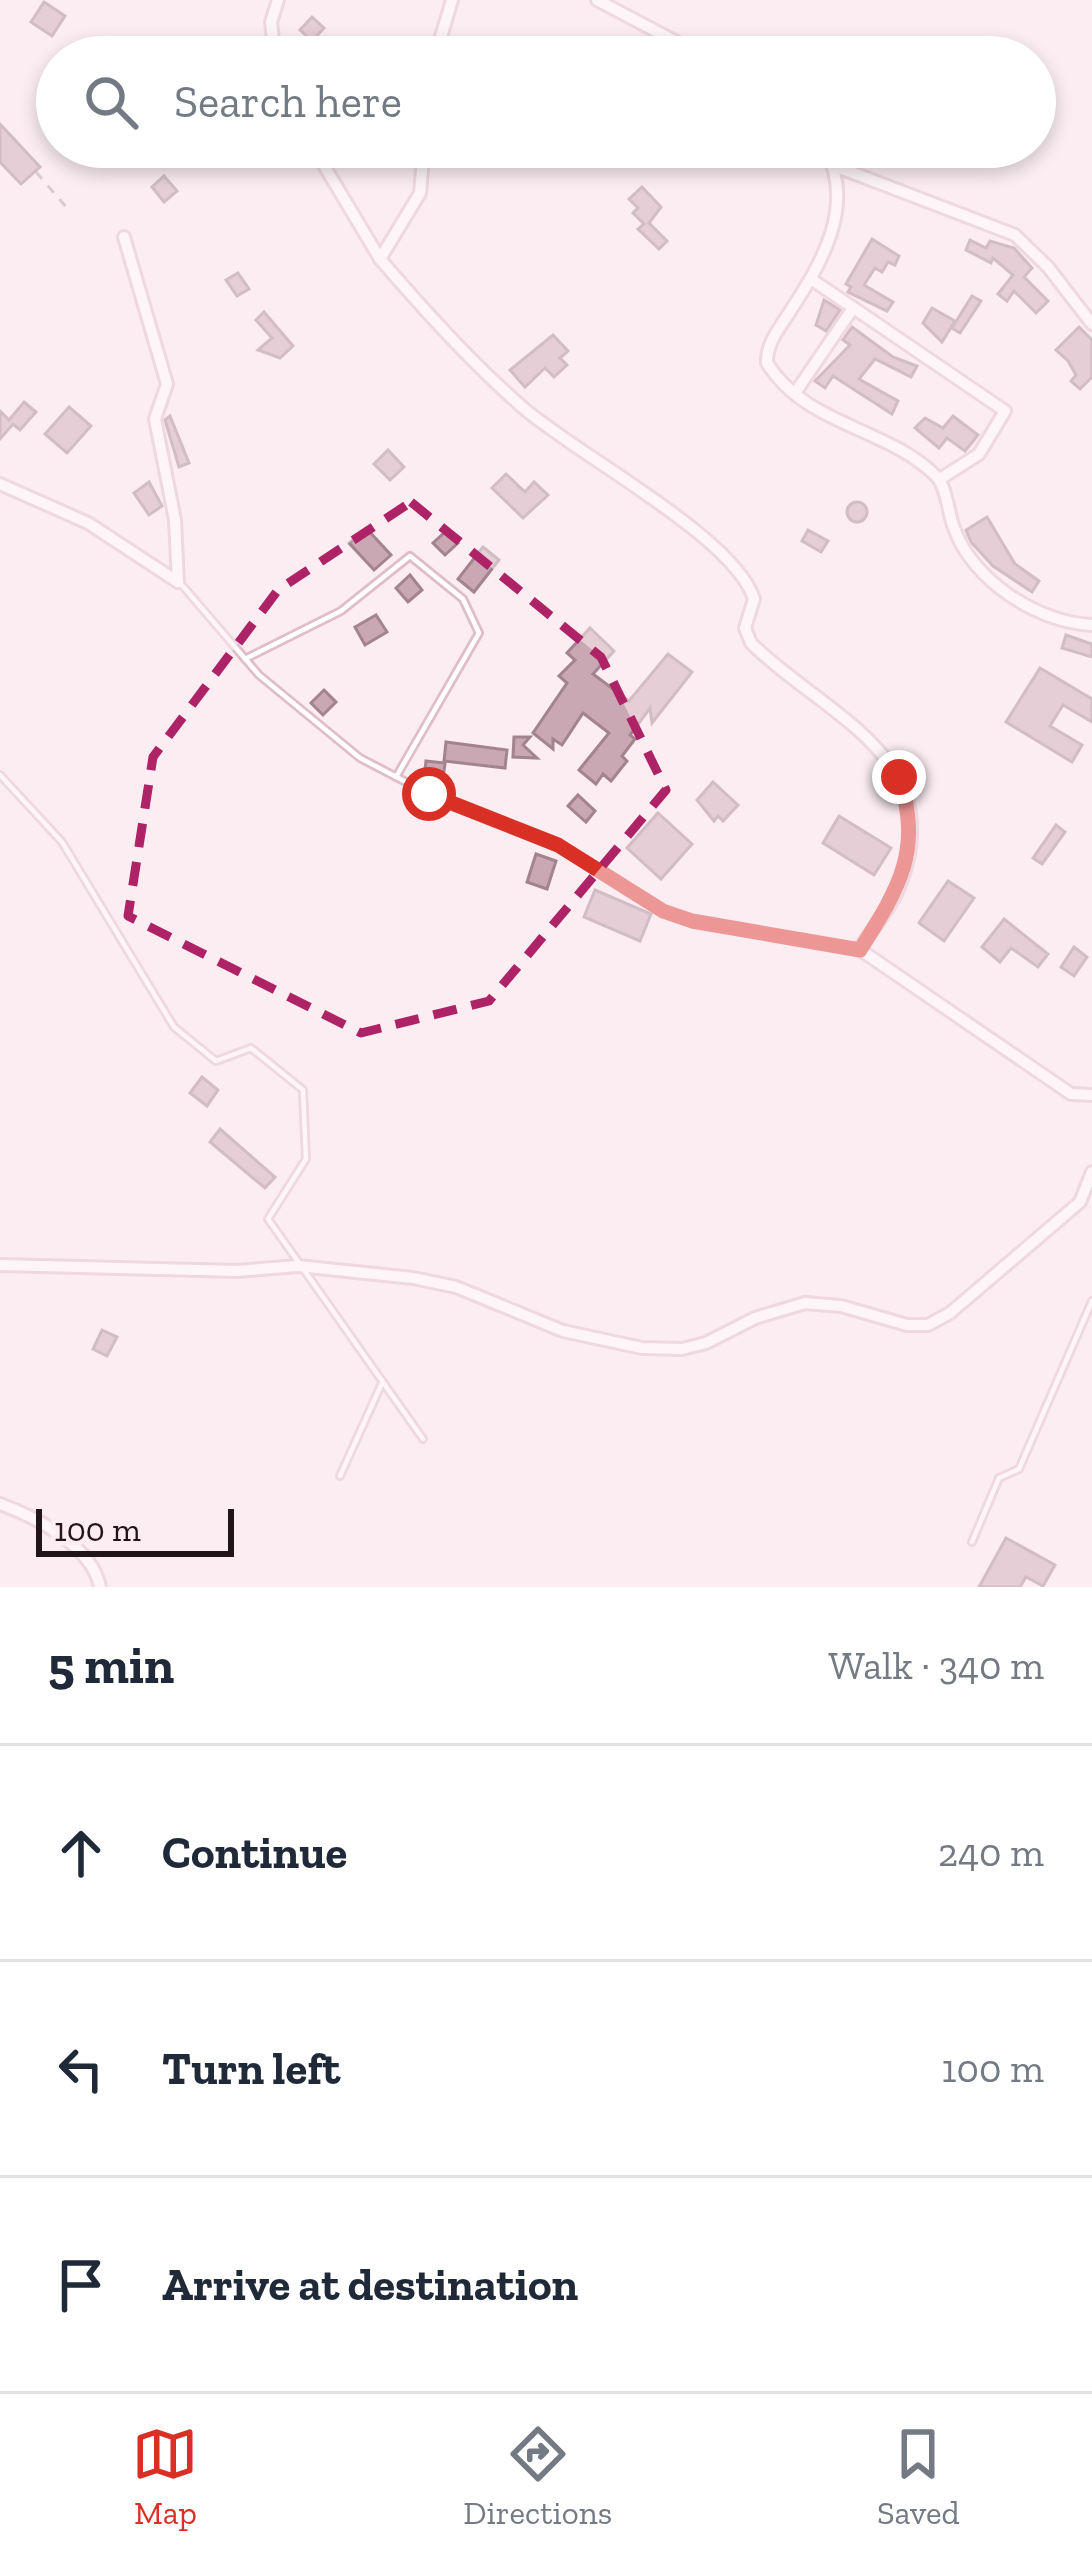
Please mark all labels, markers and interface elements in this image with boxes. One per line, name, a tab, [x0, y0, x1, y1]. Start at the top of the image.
search box	[36, 36, 1056, 168]
icon: search	[78, 69, 144, 135]
text: Search here	[174, 75, 402, 129]
route end	[872, 750, 926, 804]
route start	[402, 767, 456, 821]
scale bar	[36, 1503, 234, 1556]
text: 100 m	[54, 1510, 141, 1549]
text: 5 min	[48, 1635, 174, 1696]
text: Walk · 340 m	[828, 1642, 1044, 1689]
icon: ahead	[48, 1820, 114, 1886]
text: Continue	[162, 1826, 347, 1880]
text: 240 m	[938, 1829, 1044, 1876]
icon: left	[48, 2036, 114, 2102]
text: Turn left	[162, 2042, 340, 2096]
text: 100 m	[942, 2045, 1044, 2092]
icon: arrive	[48, 2252, 114, 2318]
text: Arrive at destination	[162, 2258, 578, 2312]
tab: Map	[132, 2421, 198, 2532]
tab: Directions	[463, 2421, 612, 2532]
tab: Saved	[877, 2421, 960, 2532]

